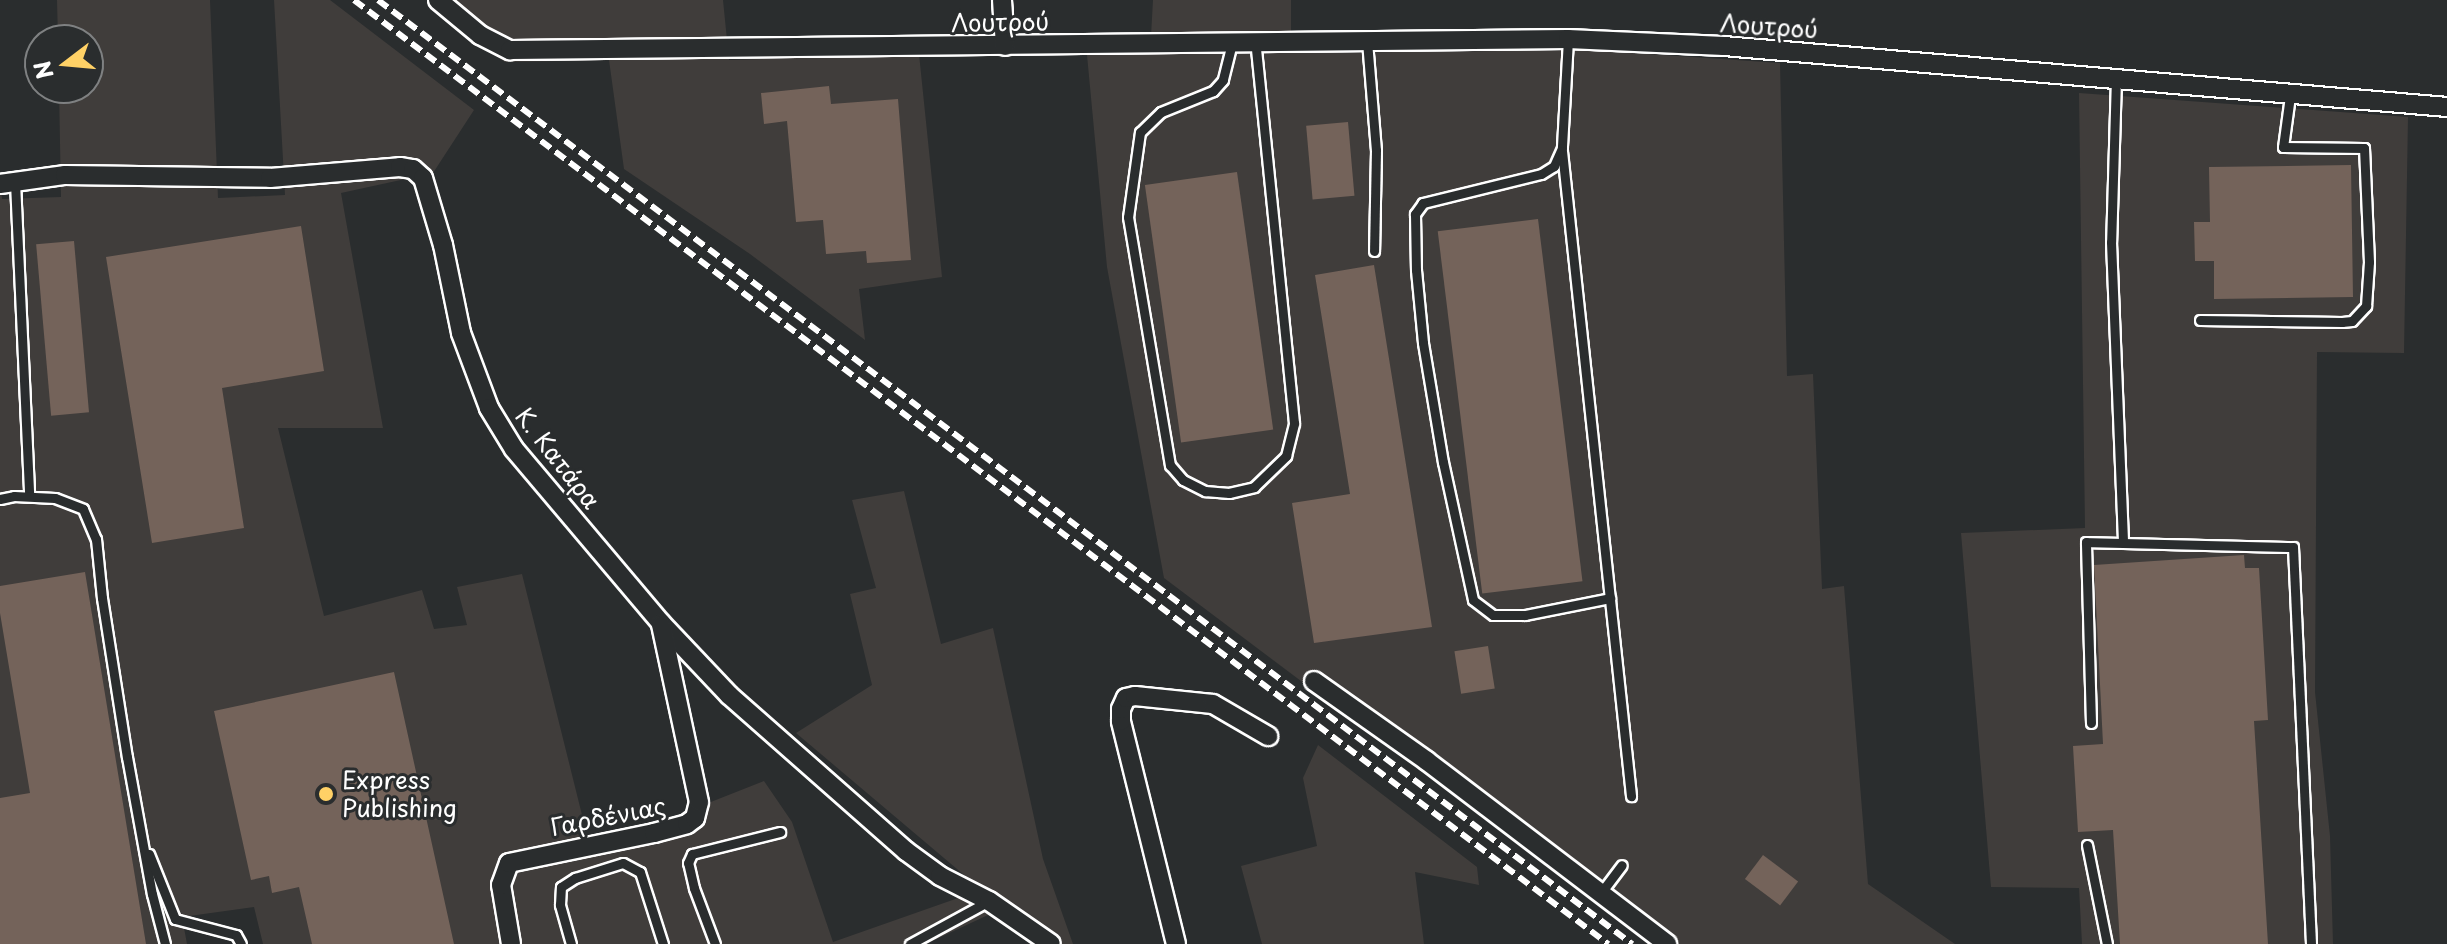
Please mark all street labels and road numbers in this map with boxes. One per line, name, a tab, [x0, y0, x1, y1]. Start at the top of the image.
street label: Λουτρού	[951, 7, 1049, 37]
street label: Λουτρού	[1719, 8, 1819, 44]
street label: Κ. Κατάρα	[509, 402, 607, 514]
street label: Γαρδένιας	[548, 791, 668, 841]

